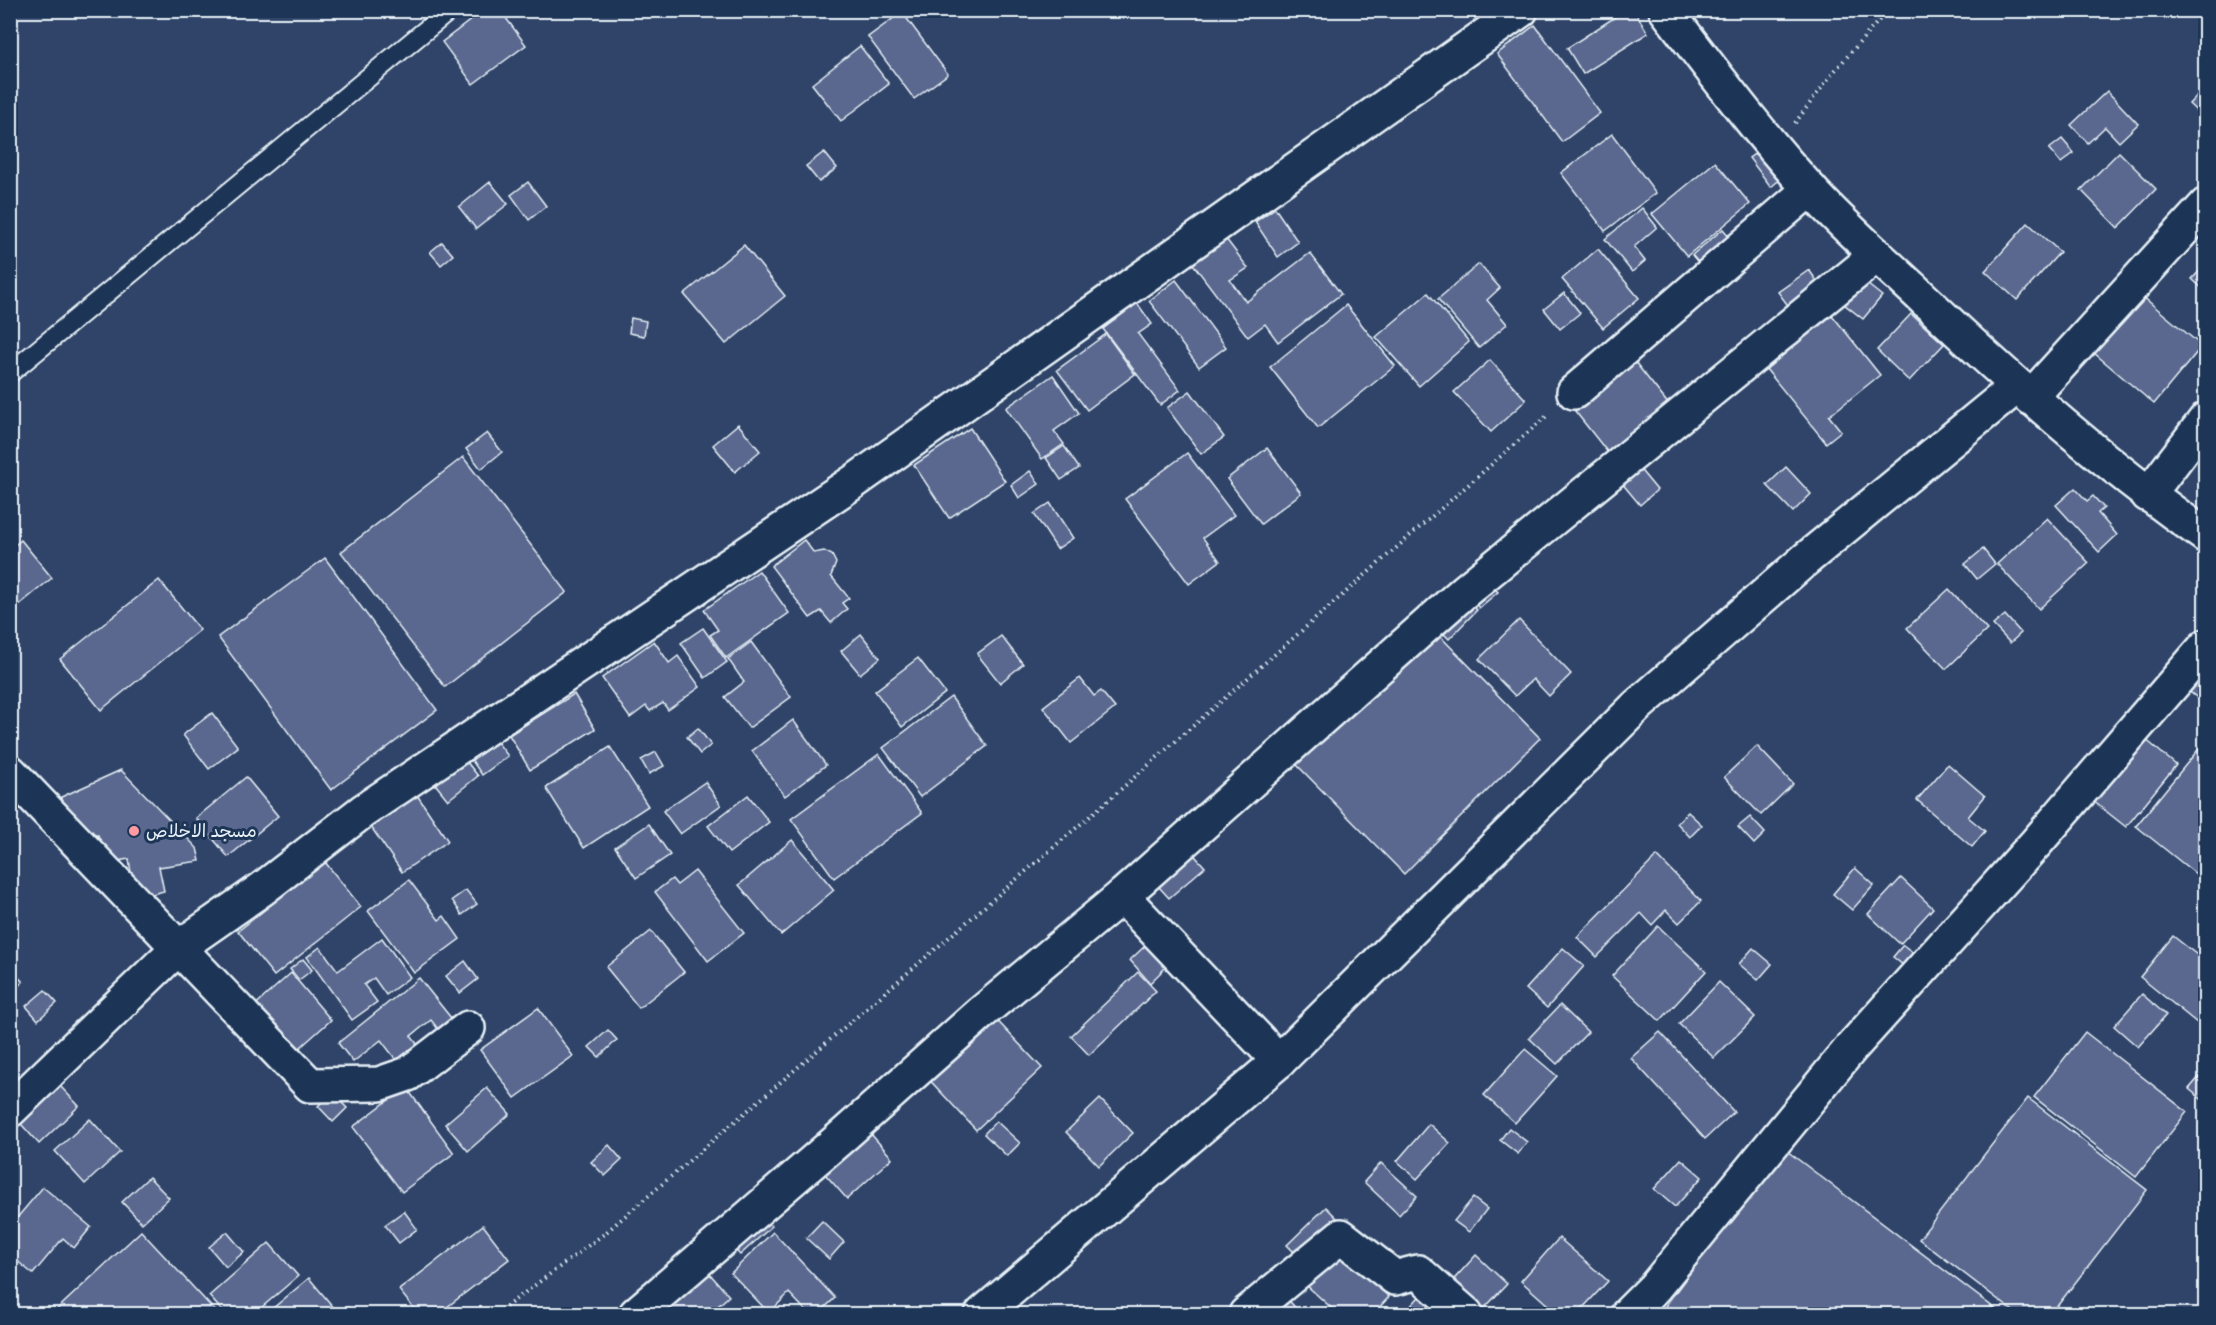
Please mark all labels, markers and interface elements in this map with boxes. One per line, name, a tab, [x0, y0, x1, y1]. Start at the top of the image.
place label: مسجد الاخلاص	[146, 821, 257, 846]
marker: مسجد الاخلاص	[127, 824, 141, 838]

